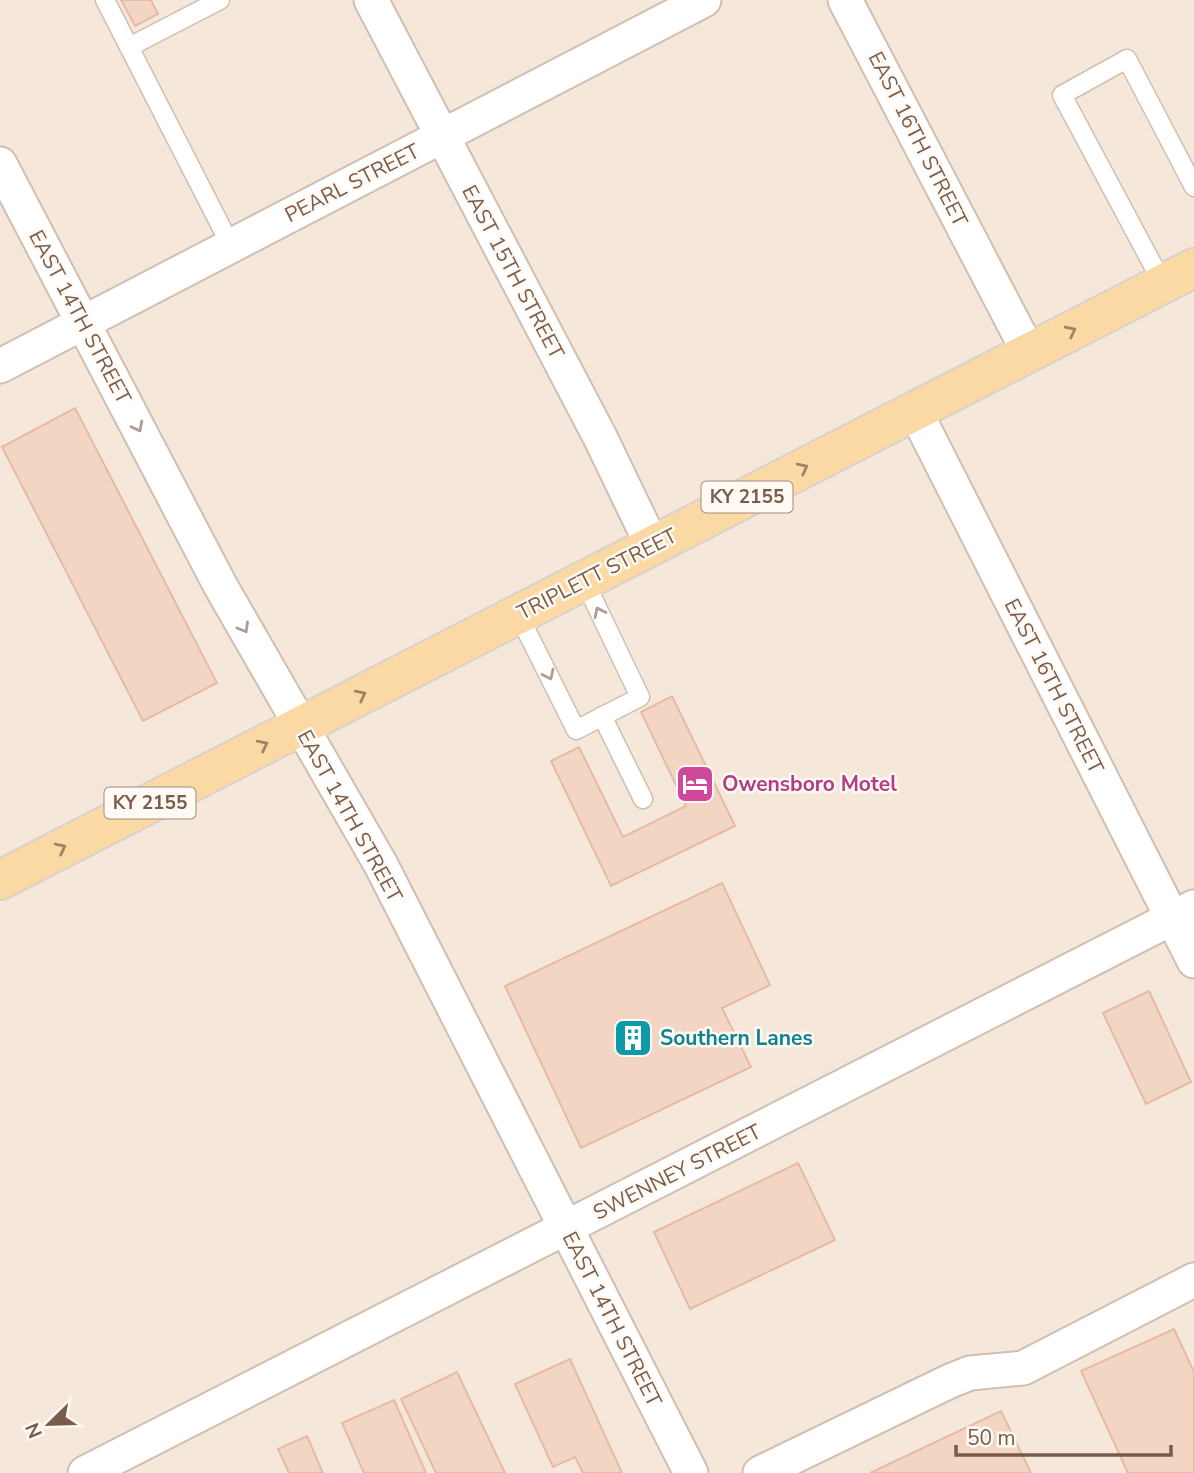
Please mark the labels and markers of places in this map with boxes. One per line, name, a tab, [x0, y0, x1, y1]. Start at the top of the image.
hotel icon: Owensboro Motel	[674, 763, 716, 805]
place label: Owensboro Motel	[722, 770, 897, 798]
building icon: Southern Lanes	[612, 1017, 654, 1059]
place label: Southern Lanes	[660, 1024, 813, 1052]

